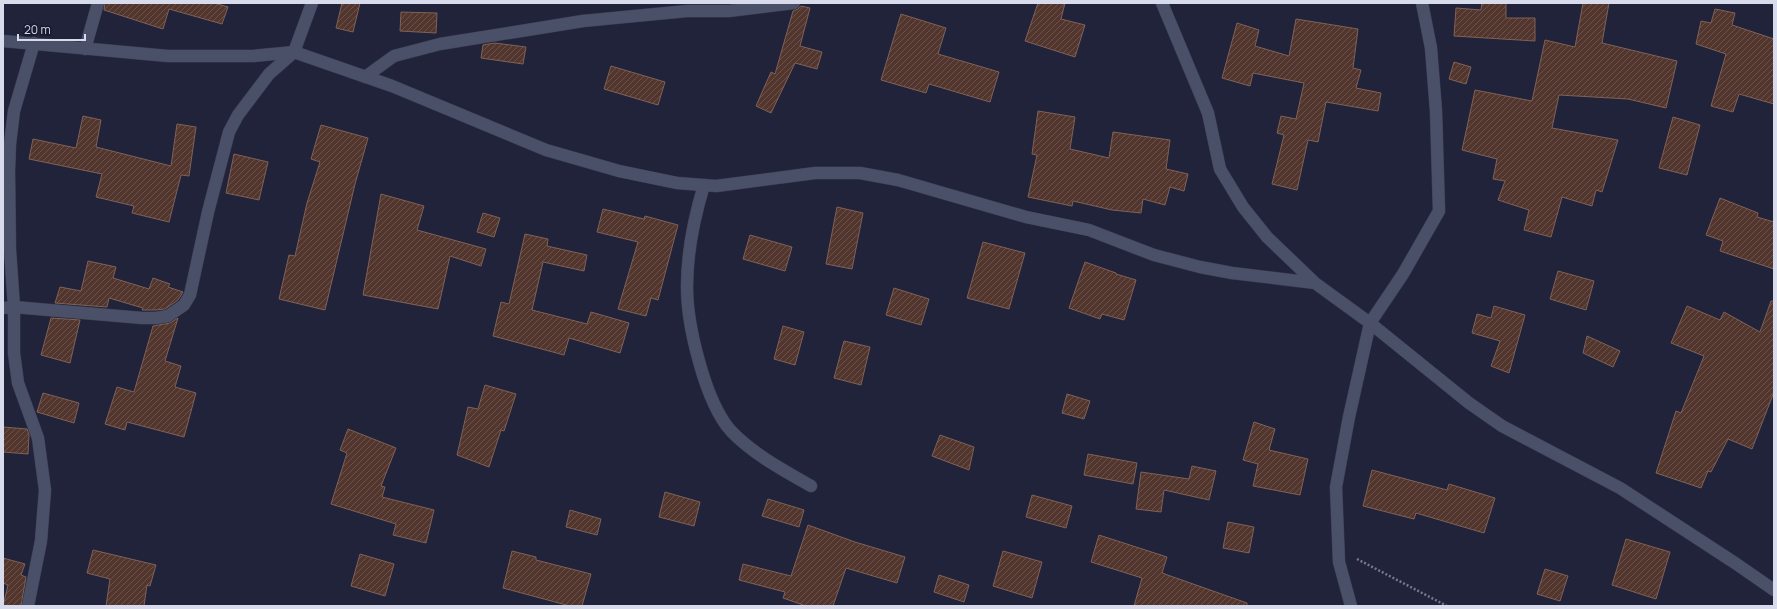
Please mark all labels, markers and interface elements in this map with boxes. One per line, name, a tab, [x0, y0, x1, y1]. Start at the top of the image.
scale bar	[18, 16, 85, 42]
text: 20 m	[24, 21, 51, 38]

